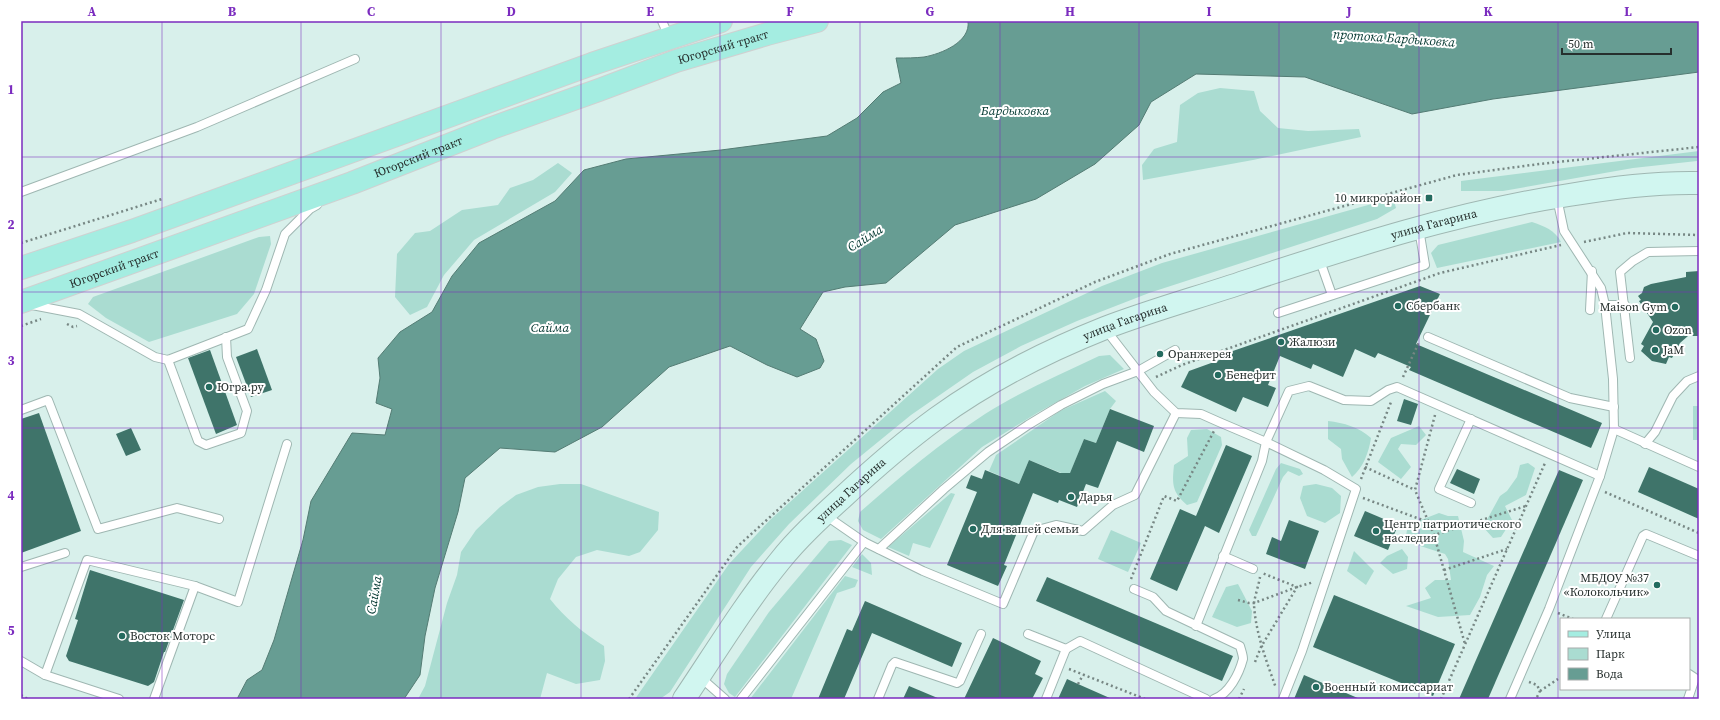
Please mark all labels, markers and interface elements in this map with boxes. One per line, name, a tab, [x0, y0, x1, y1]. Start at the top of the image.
text: A	[88, 3, 97, 20]
text: B	[228, 3, 237, 20]
text: C	[367, 3, 375, 20]
text: D	[506, 3, 516, 20]
text: E	[646, 3, 654, 20]
text: F	[786, 3, 794, 20]
text: G	[926, 3, 935, 20]
text: H	[1065, 3, 1075, 20]
text: I	[1206, 3, 1212, 20]
text: J	[1345, 3, 1352, 20]
text: K	[1483, 3, 1493, 20]
text: L	[1624, 3, 1632, 20]
water label: протока Бардыковка	[1332, 25, 1456, 51]
street label: Югорский тракт	[676, 26, 771, 68]
scale bar	[1562, 30, 1671, 56]
text: 50 m	[1568, 36, 1594, 52]
text: 1	[7, 81, 15, 98]
water label: Бардыковка	[980, 102, 1050, 119]
street label: Югорский тракт	[372, 132, 466, 182]
place label: 10 микрорайон	[1335, 190, 1421, 206]
marker: 10 микрорайон	[1424, 193, 1434, 203]
street label: улица Гагарина	[1389, 205, 1479, 243]
text: 2	[7, 216, 15, 233]
water label: Сайма	[844, 221, 886, 255]
street label: Югорский тракт	[67, 245, 162, 292]
place label: Сбербанк	[1406, 298, 1460, 314]
street label: улица Гагарина	[1080, 299, 1170, 344]
place label: Maison Gym	[1600, 299, 1667, 315]
marker: Сбербанк	[1393, 301, 1403, 311]
marker: Maison Gym	[1670, 302, 1680, 312]
water label: Сайма	[531, 319, 569, 336]
place label: Ozon	[1664, 322, 1692, 338]
marker: Ozon	[1651, 325, 1661, 335]
place label: Жалюзи	[1289, 334, 1336, 350]
marker: Жалюзи	[1276, 337, 1286, 347]
place label: JaM	[1662, 342, 1684, 358]
marker: JaM	[1650, 345, 1660, 355]
place label: Оранжерея	[1168, 346, 1231, 362]
marker: Оранжерея	[1155, 349, 1165, 359]
text: 3	[7, 352, 15, 369]
place label: Бенефит	[1226, 367, 1277, 383]
marker: Бенефит	[1213, 370, 1223, 380]
place label: Югра.ру	[217, 379, 265, 395]
marker: Югра.ру	[204, 382, 214, 392]
street label: улица Гагарина	[813, 454, 890, 525]
text: 4	[7, 487, 15, 504]
place label: Дарья	[1079, 489, 1112, 505]
marker: Дарья	[1066, 492, 1076, 502]
place label: Центр патриотического наследия	[1384, 516, 1522, 546]
place label: Для вашей семьи	[981, 521, 1079, 537]
marker: Для вашей семьи	[968, 524, 978, 534]
marker: Центр патриотического наследия	[1371, 526, 1381, 536]
place label: МБДОУ №37 «Колокольчик»	[1564, 570, 1649, 600]
water label: Сайма	[362, 574, 386, 615]
marker: МБДОУ №37 «Колокольчик»	[1652, 580, 1662, 590]
legend	[1560, 618, 1690, 690]
text: 5	[7, 622, 15, 639]
text: Улица	[1596, 626, 1632, 642]
place label: Восток Моторс	[130, 628, 215, 644]
marker: Восток Моторс	[117, 631, 127, 641]
text: Парк	[1596, 646, 1625, 662]
text: Вода	[1596, 666, 1624, 682]
place label: Военный комиссариат	[1324, 679, 1454, 695]
marker: Военный комиссариат	[1311, 682, 1321, 692]

